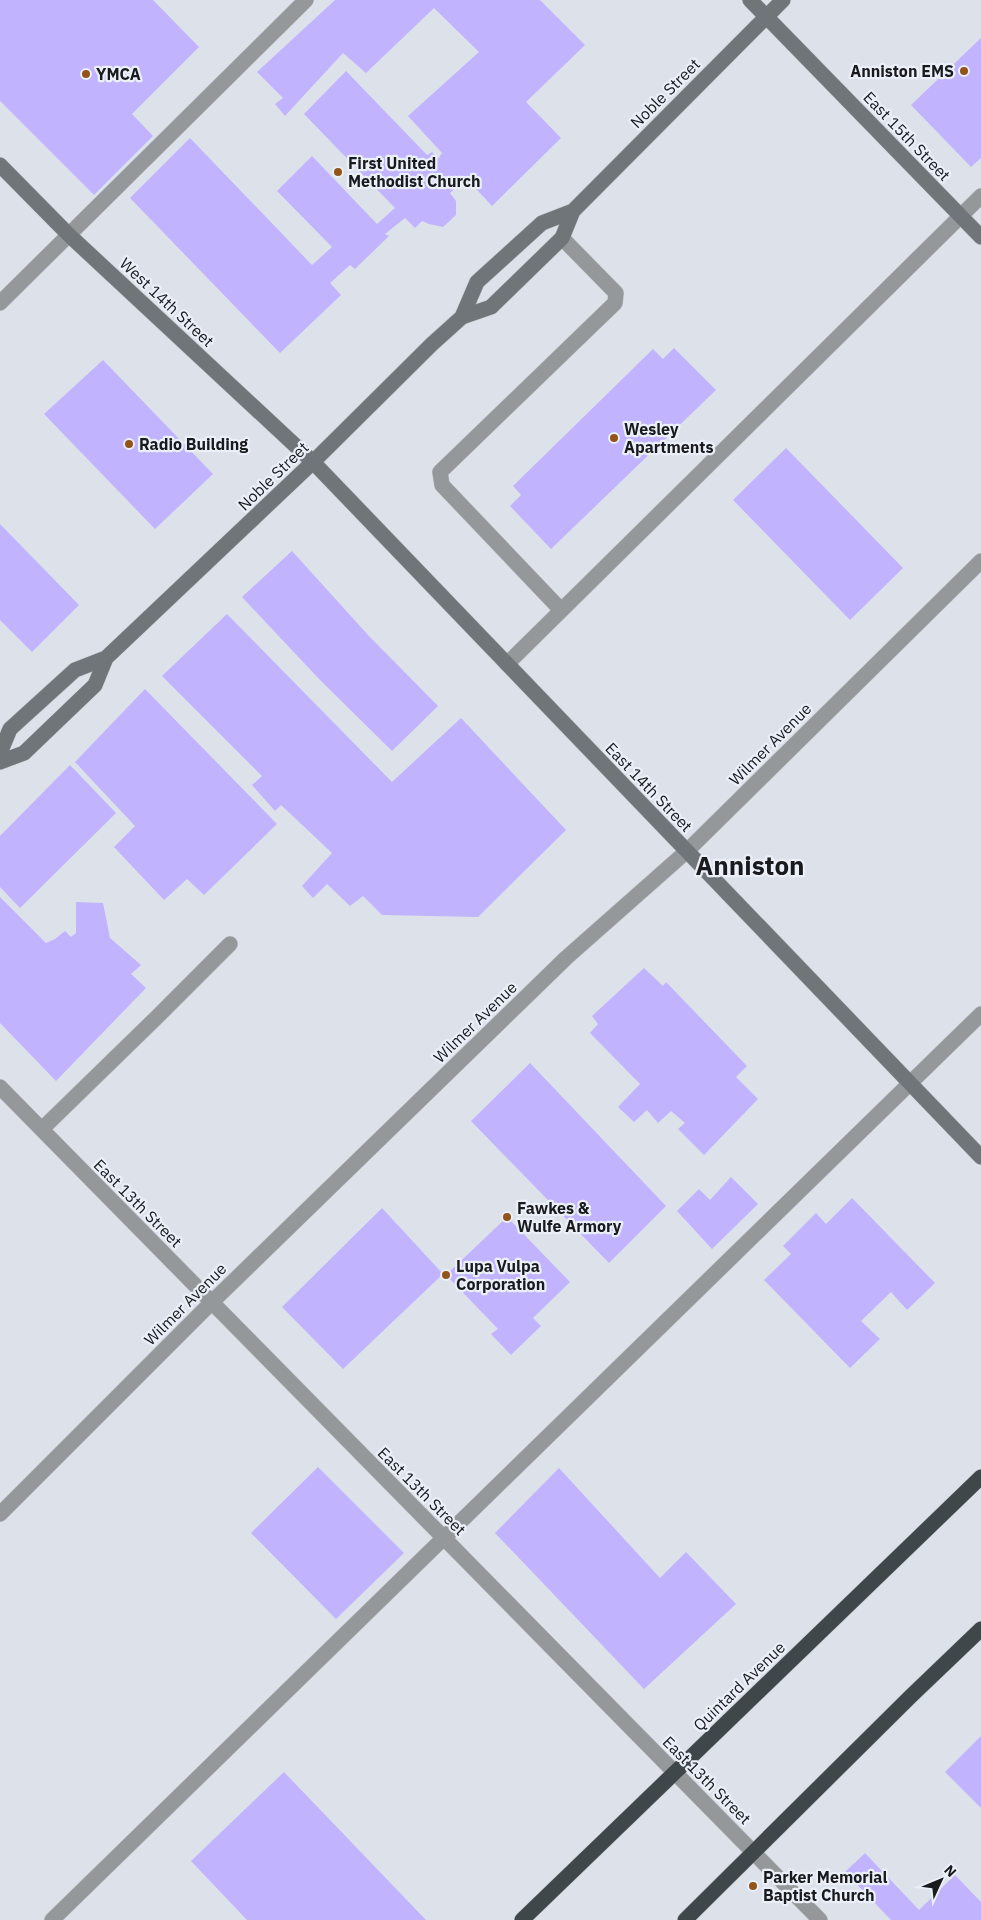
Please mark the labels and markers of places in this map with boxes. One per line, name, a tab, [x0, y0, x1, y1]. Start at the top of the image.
place label: Anniston EMS	[850, 61, 954, 81]
place label: YMCA	[96, 64, 141, 84]
marker: Anniston EMS	[958, 65, 970, 77]
marker: YMCA	[80, 68, 92, 80]
place label: First United Methodist Church	[348, 153, 481, 191]
marker: First United Methodist Church	[332, 166, 344, 178]
place label: Wesley Apartments	[624, 419, 713, 457]
marker: Wesley Apartments	[608, 432, 620, 444]
place label: Radio Building	[139, 434, 248, 454]
marker: Radio Building	[123, 438, 135, 450]
place label: Fawkes & Wulfe Armory	[517, 1198, 622, 1236]
marker: Fawkes & Wulfe Armory	[501, 1211, 513, 1223]
place label: Lupa Vulpa Corporation	[456, 1256, 545, 1294]
marker: Lupa Vulpa Corporation	[440, 1269, 452, 1281]
place label: Parker Memorial Baptist Church	[763, 1867, 887, 1905]
marker: Parker Memorial Baptist Church	[747, 1880, 759, 1892]

